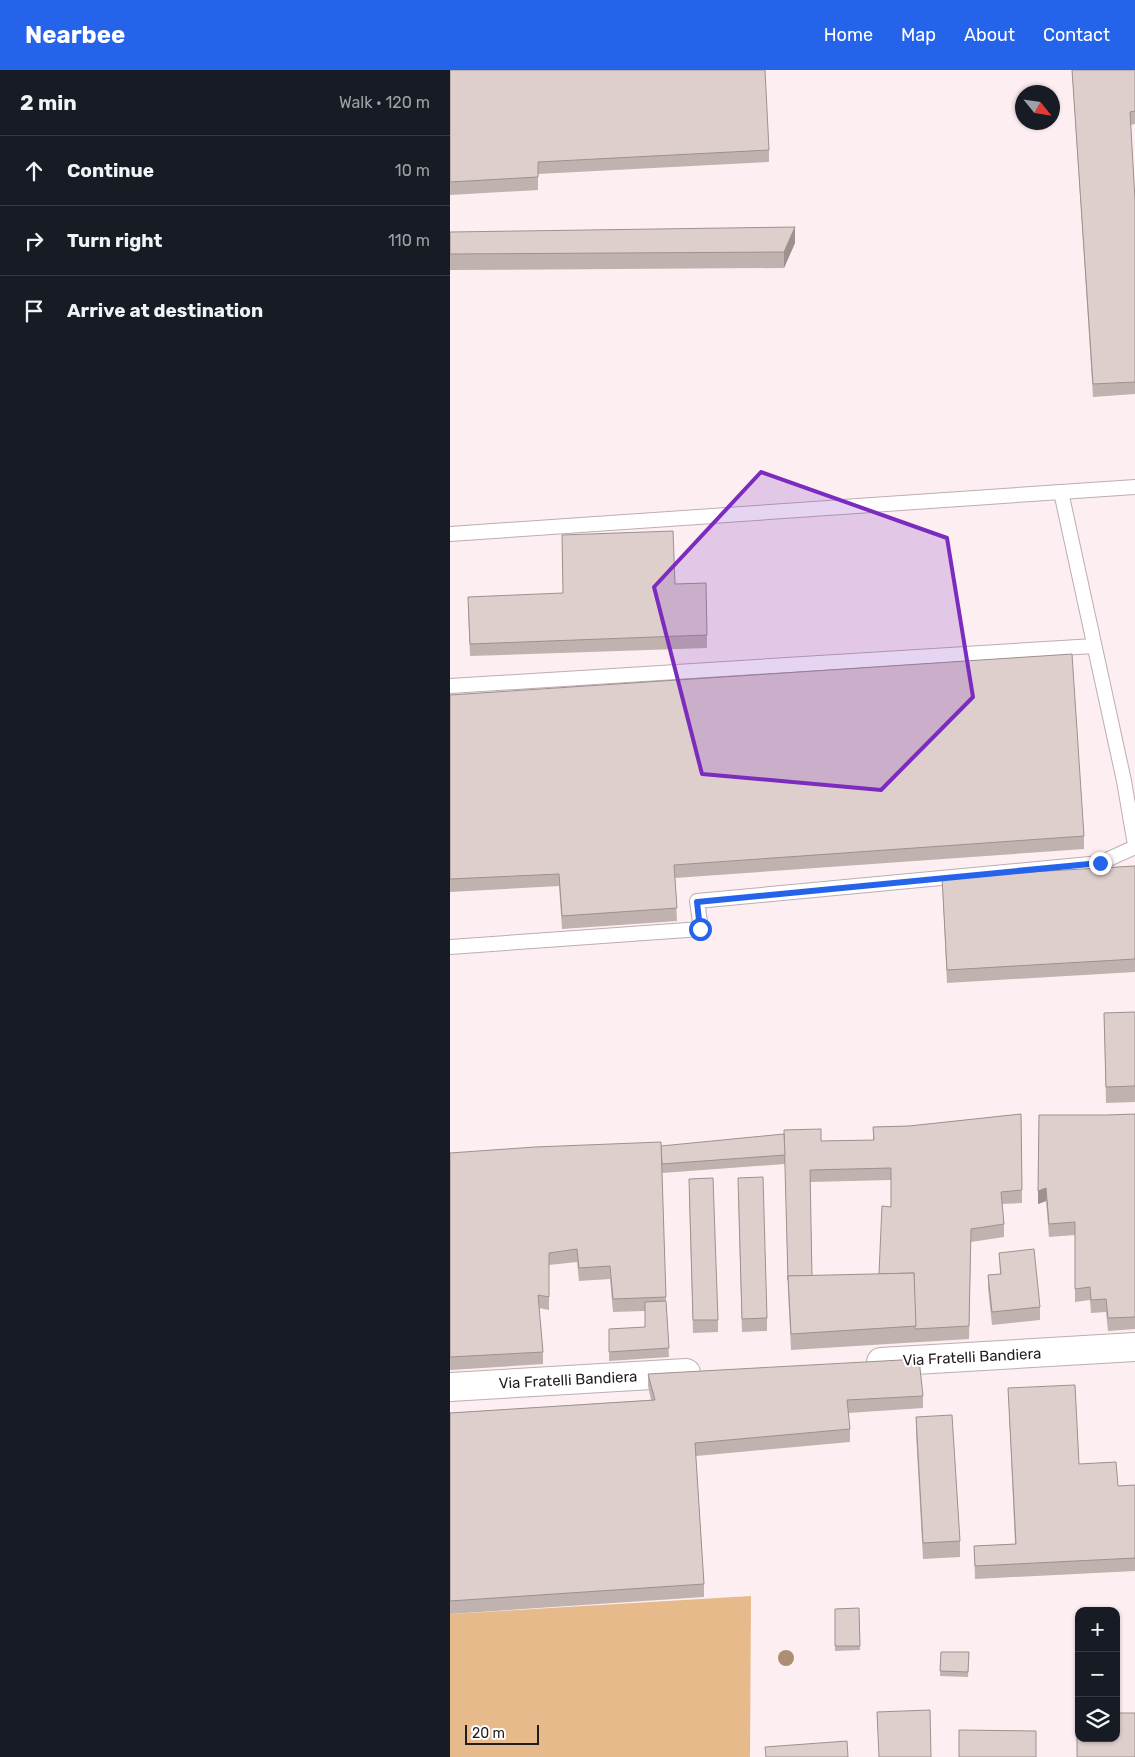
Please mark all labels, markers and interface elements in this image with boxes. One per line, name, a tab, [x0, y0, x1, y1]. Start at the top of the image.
text: Nearbee	[25, 21, 125, 49]
text: Home	[824, 24, 873, 46]
text: Map	[901, 24, 936, 46]
text: About	[964, 24, 1015, 46]
text: Contact	[1043, 24, 1110, 46]
north arrow	[1015, 85, 1060, 130]
text: 2 min	[20, 90, 77, 115]
text: Walk · 120 m	[339, 93, 430, 112]
icon: ahead	[20, 157, 48, 185]
text: Continue	[67, 159, 154, 182]
text: 10 m	[395, 161, 430, 180]
icon: right	[20, 227, 48, 255]
text: Turn right	[67, 229, 162, 252]
text: 110 m	[388, 231, 430, 250]
icon: arrive	[20, 297, 48, 325]
text: Arrive at destination	[67, 299, 263, 322]
route end	[1089, 852, 1112, 875]
route start	[689, 918, 712, 941]
street label: Via Fratelli Bandiera	[902, 1344, 1042, 1370]
street label: Via Fratelli Bandiera	[498, 1367, 638, 1393]
map controls	[1075, 1607, 1120, 1742]
button: +	[1075, 1607, 1120, 1652]
button: −	[1075, 1652, 1120, 1697]
button: layers	[1075, 1697, 1120, 1742]
scale bar	[465, 1722, 539, 1745]
text: 20 m	[472, 1725, 505, 1742]

